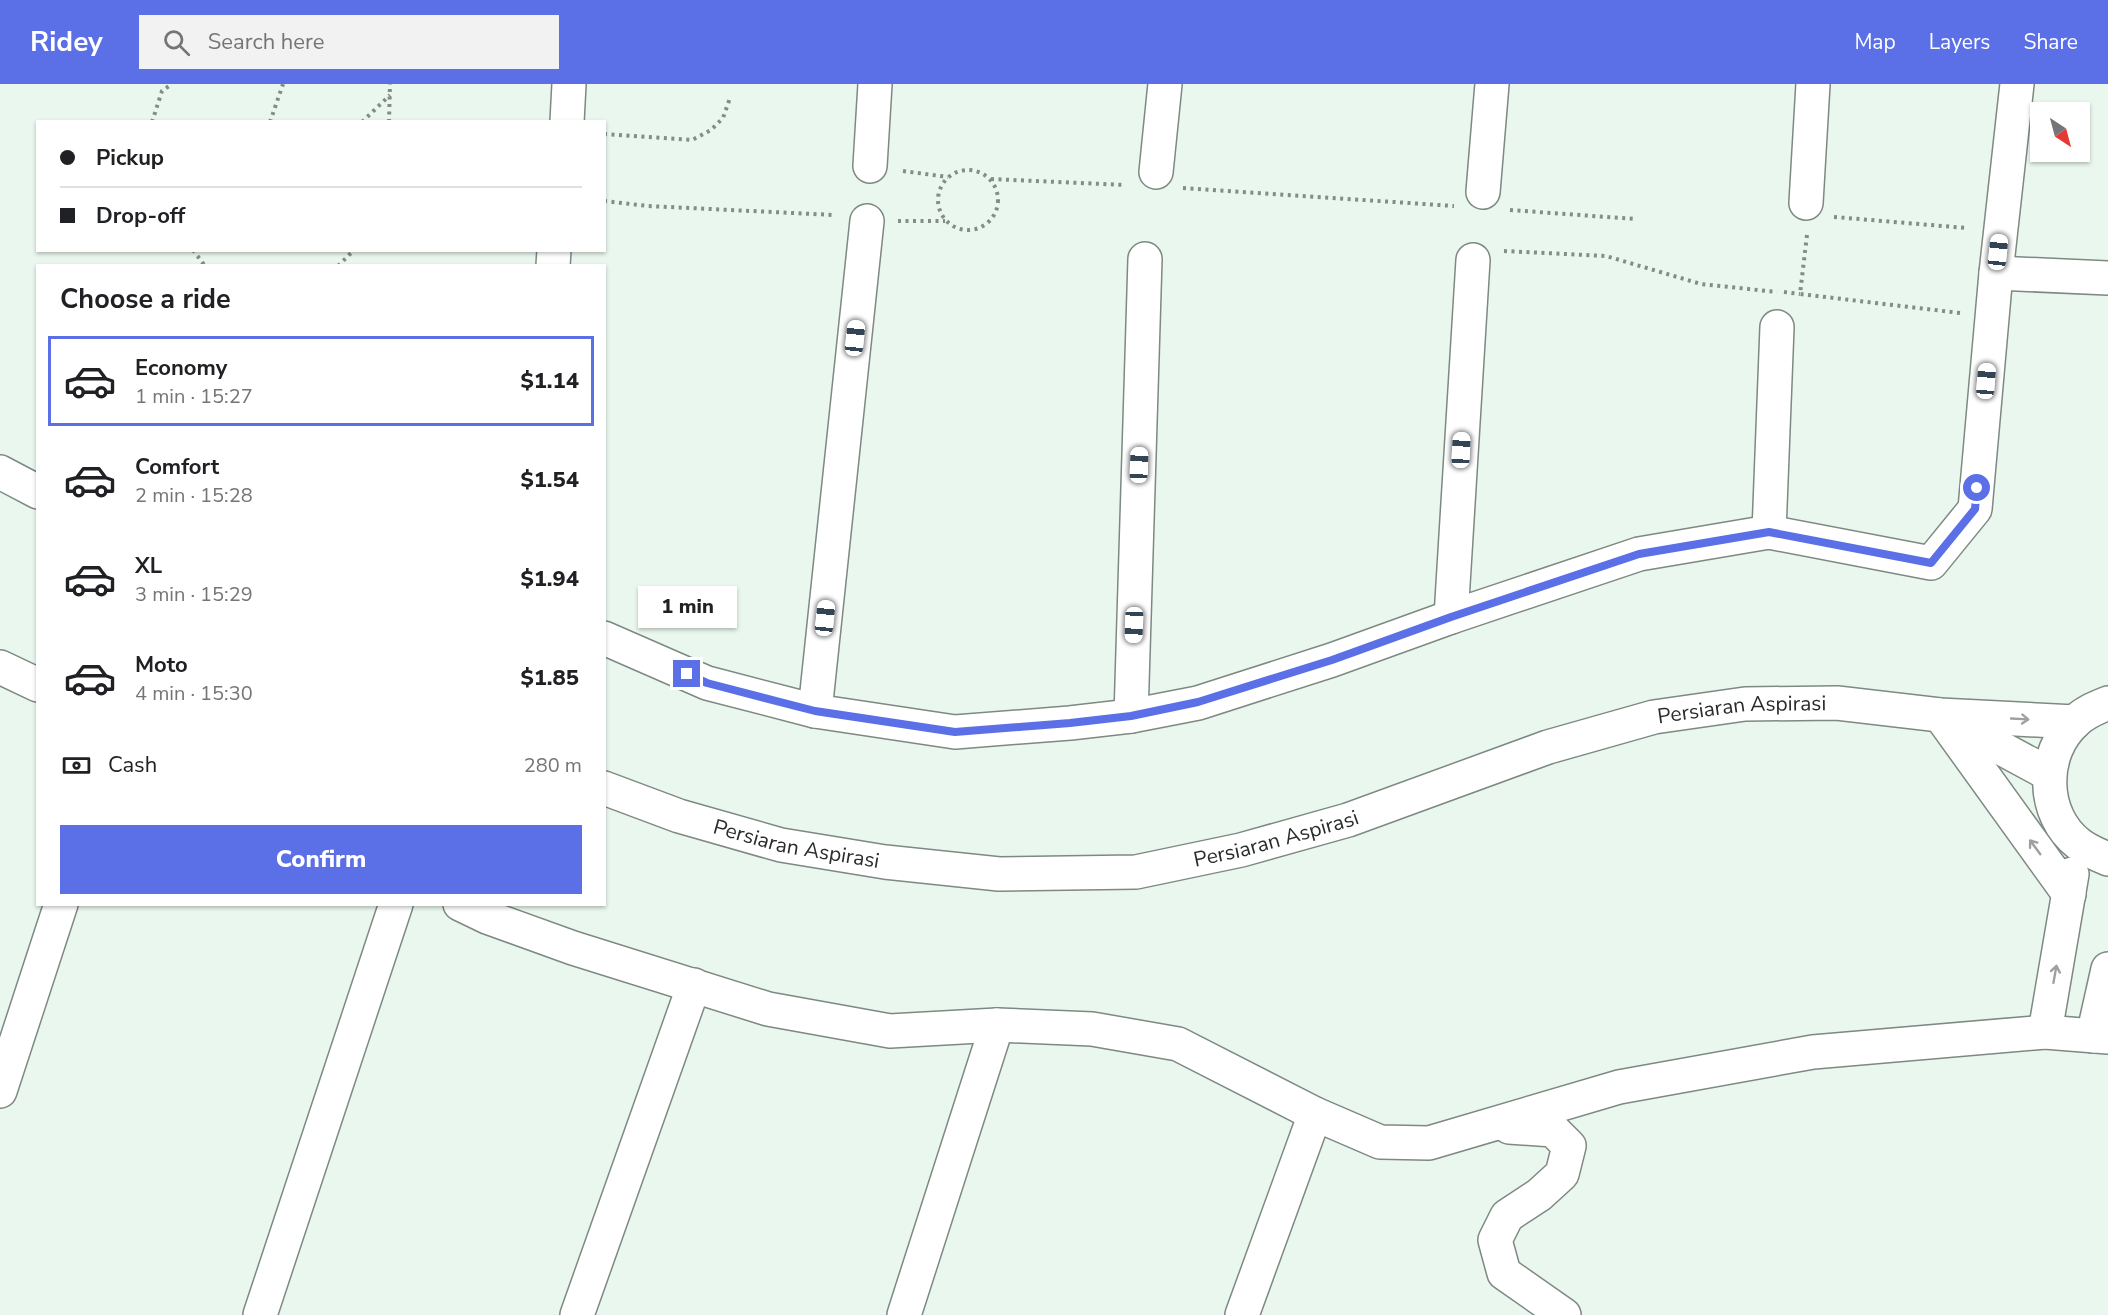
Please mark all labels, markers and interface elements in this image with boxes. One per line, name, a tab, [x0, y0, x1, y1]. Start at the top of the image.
search box	[139, 15, 559, 69]
text: Ridey	[30, 23, 103, 61]
icon: search	[160, 26, 193, 59]
text: Search here	[208, 27, 324, 57]
text: Map	[1854, 28, 1896, 56]
text: Layers	[1929, 28, 1990, 56]
text: Share	[2023, 28, 2078, 56]
north arrow	[2030, 102, 2090, 162]
map controls	[2030, 102, 2090, 162]
text: Pickup	[96, 143, 164, 173]
text: Drop-off	[96, 201, 185, 231]
car	[1987, 233, 2009, 271]
text: Choose a ride	[60, 281, 231, 318]
car	[844, 319, 866, 357]
text: Economy	[135, 353, 227, 383]
icon: car	[63, 354, 117, 408]
car	[1975, 362, 1997, 400]
text: $1.14	[520, 366, 579, 396]
text: 1 min · 15:27	[135, 383, 253, 410]
car	[1451, 432, 1471, 468]
car	[1129, 447, 1149, 483]
text: Comfort	[135, 452, 219, 482]
icon: car	[63, 453, 117, 507]
text: $1.54	[520, 465, 579, 495]
route start	[1963, 474, 1990, 501]
text: 2 min · 15:28	[135, 482, 253, 509]
text: XL	[135, 551, 162, 581]
icon: car	[63, 552, 117, 606]
text: $1.94	[520, 564, 579, 594]
text: 3 min · 15:29	[135, 581, 253, 608]
callout: 1 min	[638, 587, 736, 629]
text: 1 min	[661, 593, 714, 620]
car	[814, 599, 836, 637]
car	[1124, 607, 1144, 643]
text: Moto	[135, 650, 188, 680]
icon: car	[63, 651, 117, 705]
route end	[673, 660, 700, 687]
text: $1.85	[520, 663, 579, 693]
text: 4 min · 15:30	[135, 680, 253, 707]
street label: Persiaran Aspirasi	[1656, 689, 1826, 730]
one-way arrow	[2009, 714, 2029, 725]
icon: cash	[60, 749, 93, 782]
text: Cash	[108, 750, 157, 780]
text: 280 m	[524, 752, 582, 779]
street label: Persiaran Aspirasi	[1191, 803, 1362, 874]
street label: Persiaran Aspirasi	[710, 812, 882, 875]
button: Confirm	[60, 825, 582, 894]
one-way arrow	[2029, 839, 2041, 855]
one-way arrow	[2050, 965, 2061, 984]

